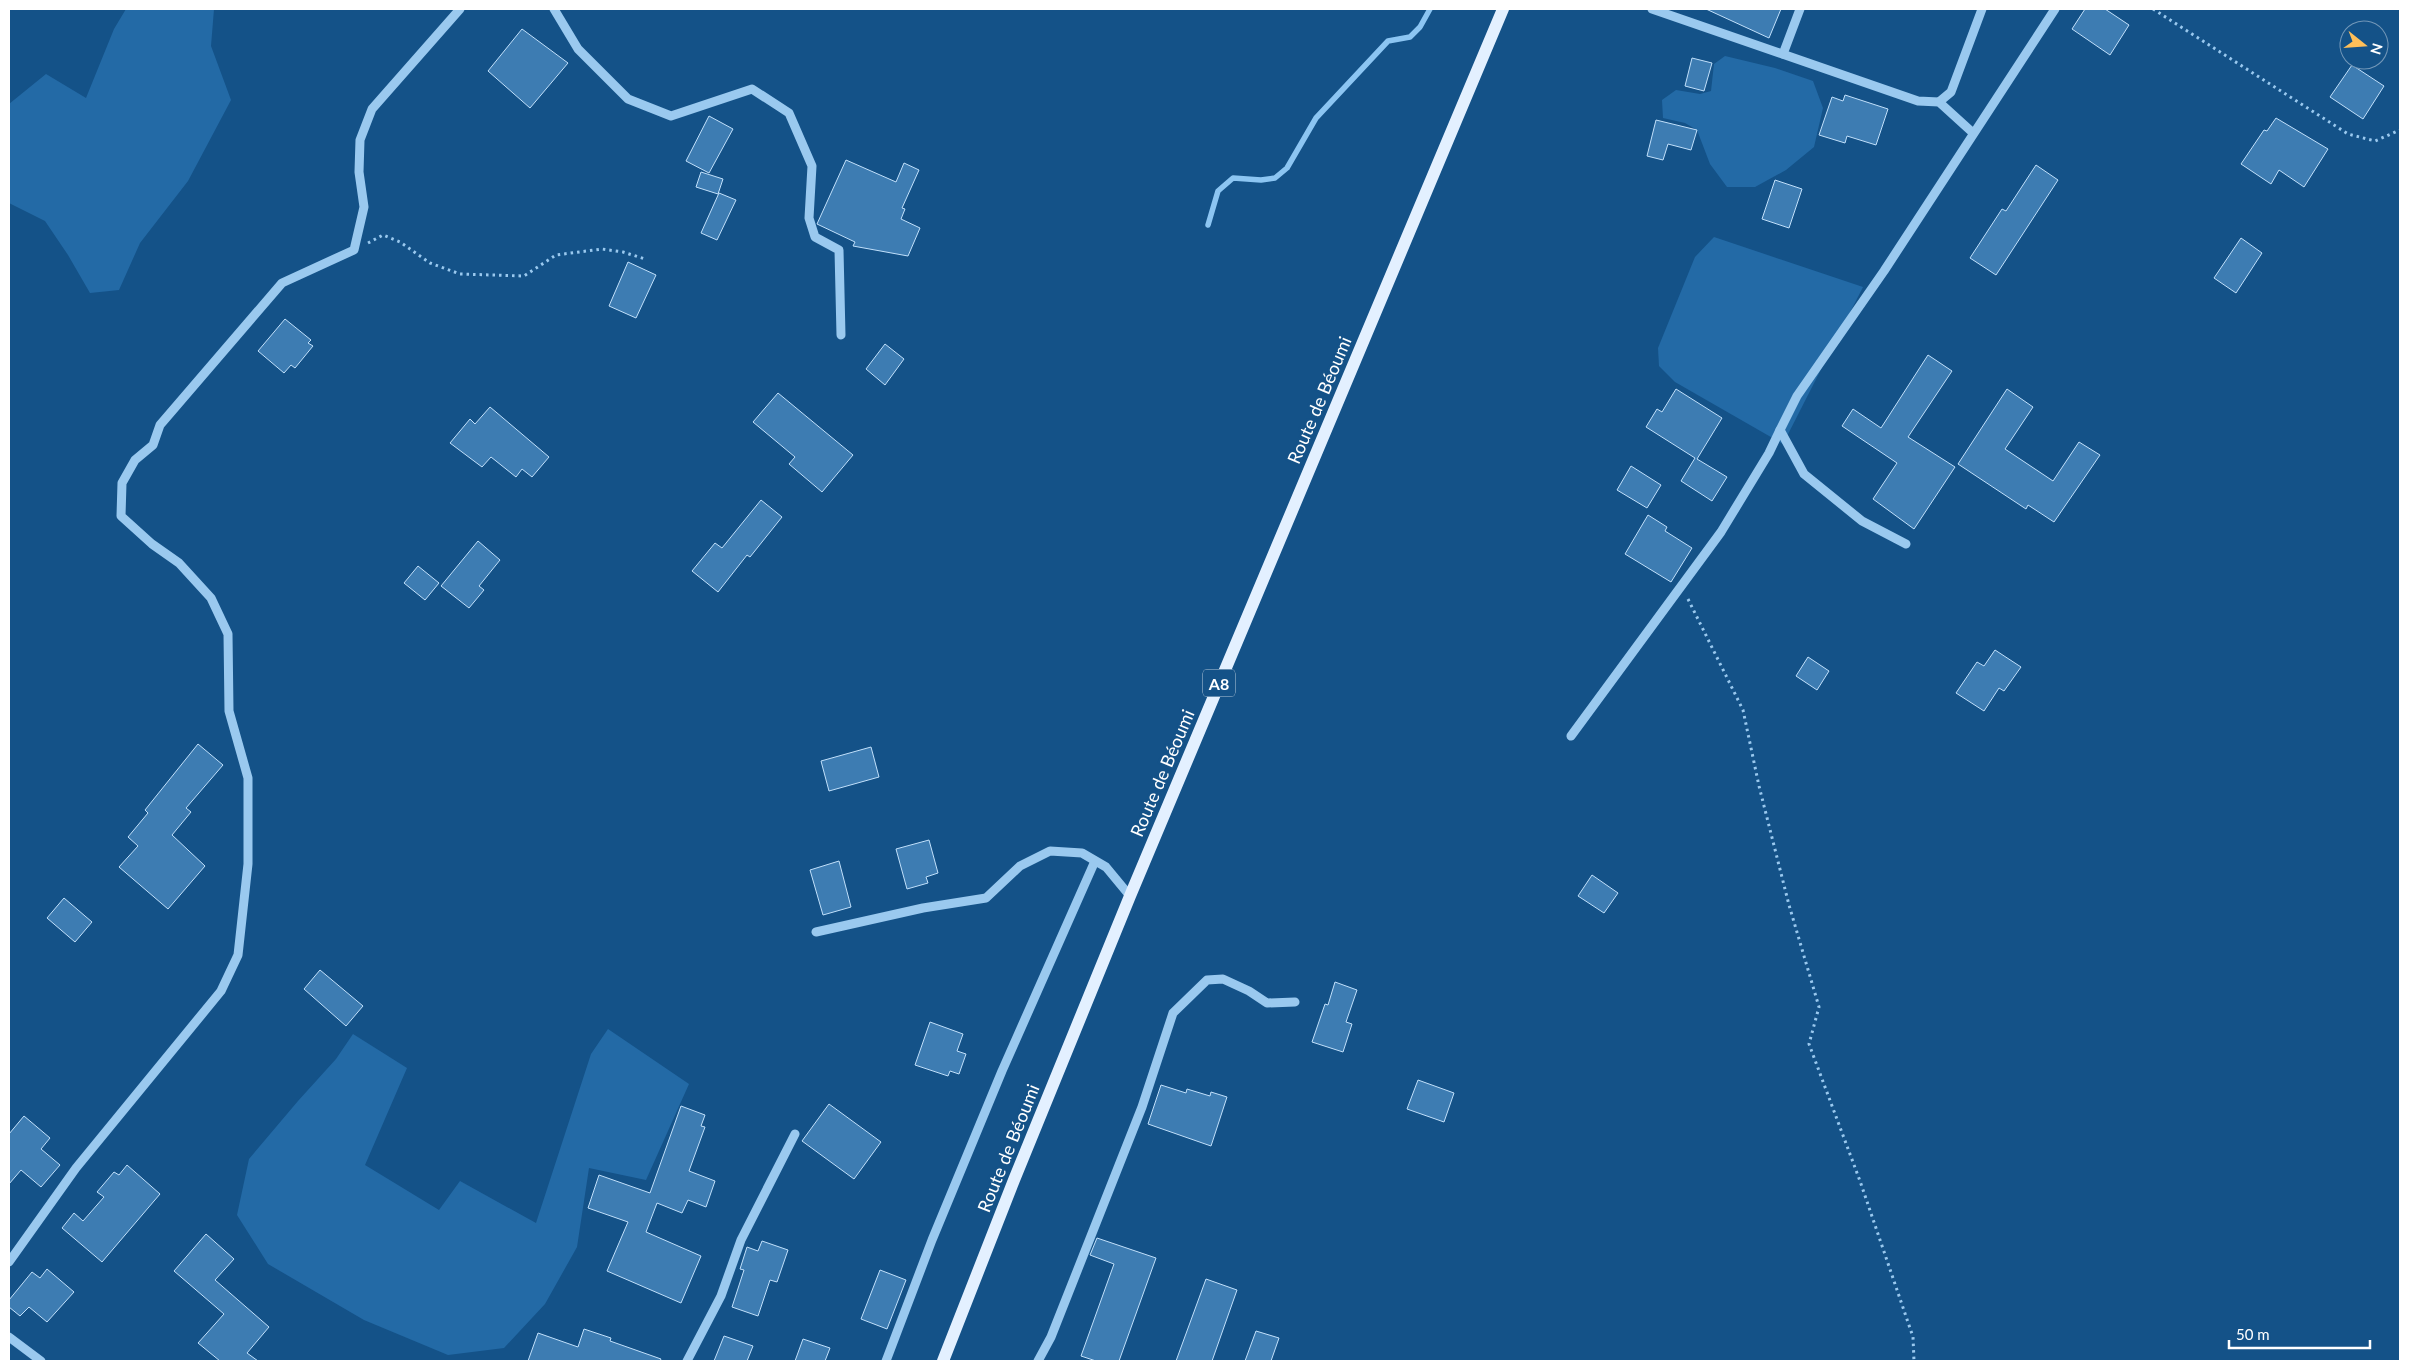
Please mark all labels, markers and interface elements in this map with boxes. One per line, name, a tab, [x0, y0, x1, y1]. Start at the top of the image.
north arrow	[2339, 20, 2389, 70]
text: N	[2367, 41, 2387, 57]
street label: Route de Béoumi	[1282, 333, 1356, 467]
road number: A8	[1203, 670, 1235, 696]
street label: Route de Béoumi	[1125, 706, 1199, 840]
street label: Route de Béoumi	[972, 1081, 1044, 1215]
scale bar	[2229, 1318, 2370, 1350]
text: 50 m	[2236, 1325, 2270, 1343]

